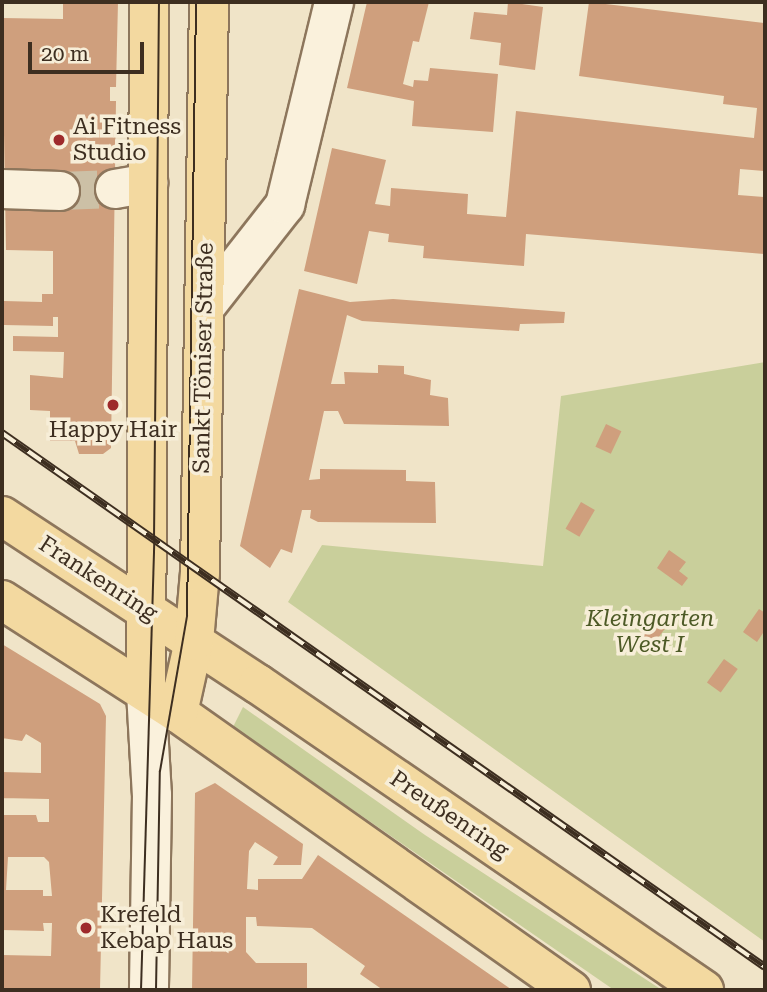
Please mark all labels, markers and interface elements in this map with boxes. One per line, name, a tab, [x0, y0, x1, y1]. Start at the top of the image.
scale bar	[32, 28, 147, 72]
text: 20 m	[41, 42, 89, 66]
place label: Ai Fitness Studio	[73, 113, 181, 167]
marker: Ai Fitness Studio	[51, 132, 67, 148]
street label: Sankt Töniser Straße	[188, 242, 220, 474]
marker: Happy Hair	[105, 397, 121, 413]
place label: Happy Hair	[49, 416, 177, 444]
street label: Frankenring	[34, 530, 162, 628]
park label: Kleingarten West I	[586, 605, 714, 659]
street label: Preußenring	[384, 765, 514, 865]
place label: Krefeld Kebap Haus	[100, 901, 233, 955]
marker: Krefeld Kebap Haus	[78, 920, 94, 936]

